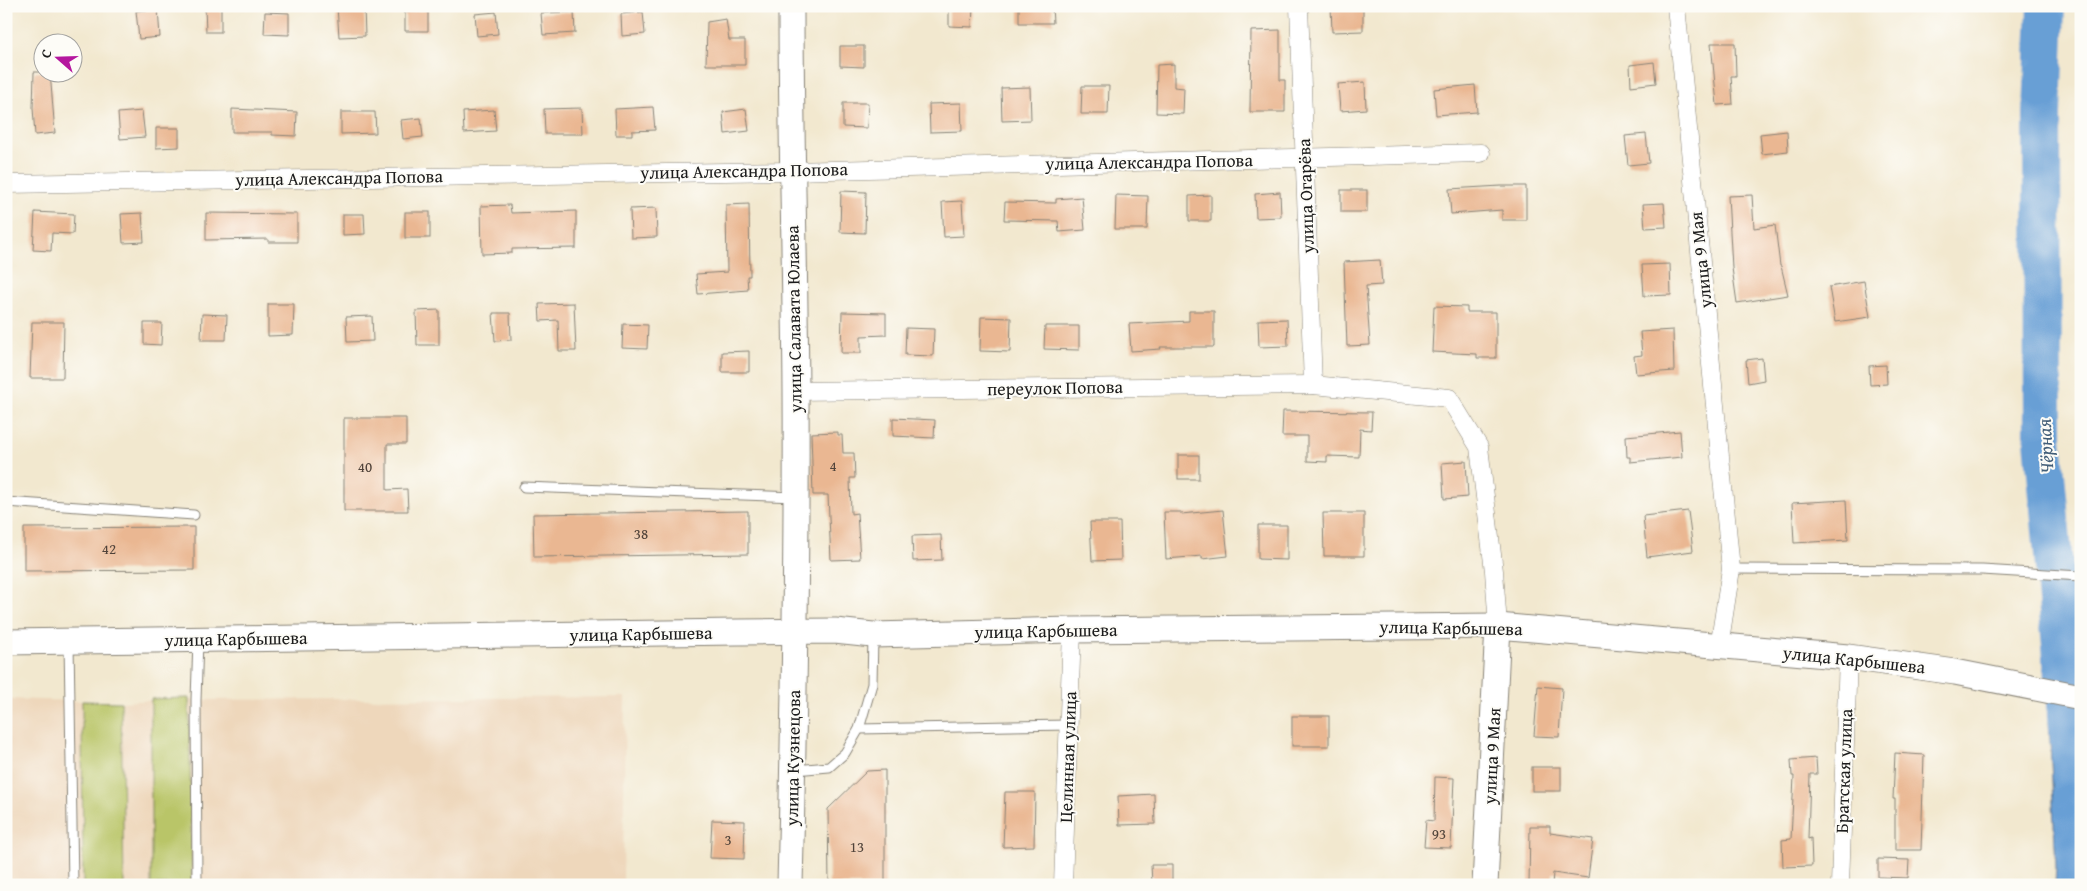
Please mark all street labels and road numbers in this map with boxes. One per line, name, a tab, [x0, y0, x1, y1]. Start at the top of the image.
street label: улица Огарёва	[1290, 138, 1321, 255]
street label: улица Александра Попова	[1044, 146, 1254, 177]
street label: улица Александра Попова	[639, 155, 849, 186]
street label: улица Александра Попова	[234, 162, 444, 193]
street label: улица 9 Мая	[1682, 210, 1719, 311]
street label: улица Салавата Юлаева	[778, 225, 809, 414]
street label: переулок Попова	[987, 373, 1124, 402]
street label: улица Карбышева	[1378, 613, 1523, 642]
street label: улица Карбышева	[973, 616, 1118, 645]
street label: улица Карбышева	[568, 619, 713, 648]
street label: улица Карбышева	[163, 624, 308, 653]
street label: улица Карбышева	[1780, 638, 1927, 680]
street label: улица Кузнецова	[778, 689, 807, 827]
street label: Целинная улица	[1052, 690, 1083, 823]
street label: улица 9 Мая	[1475, 707, 1508, 806]
street label: Братская улица	[1828, 708, 1859, 834]

